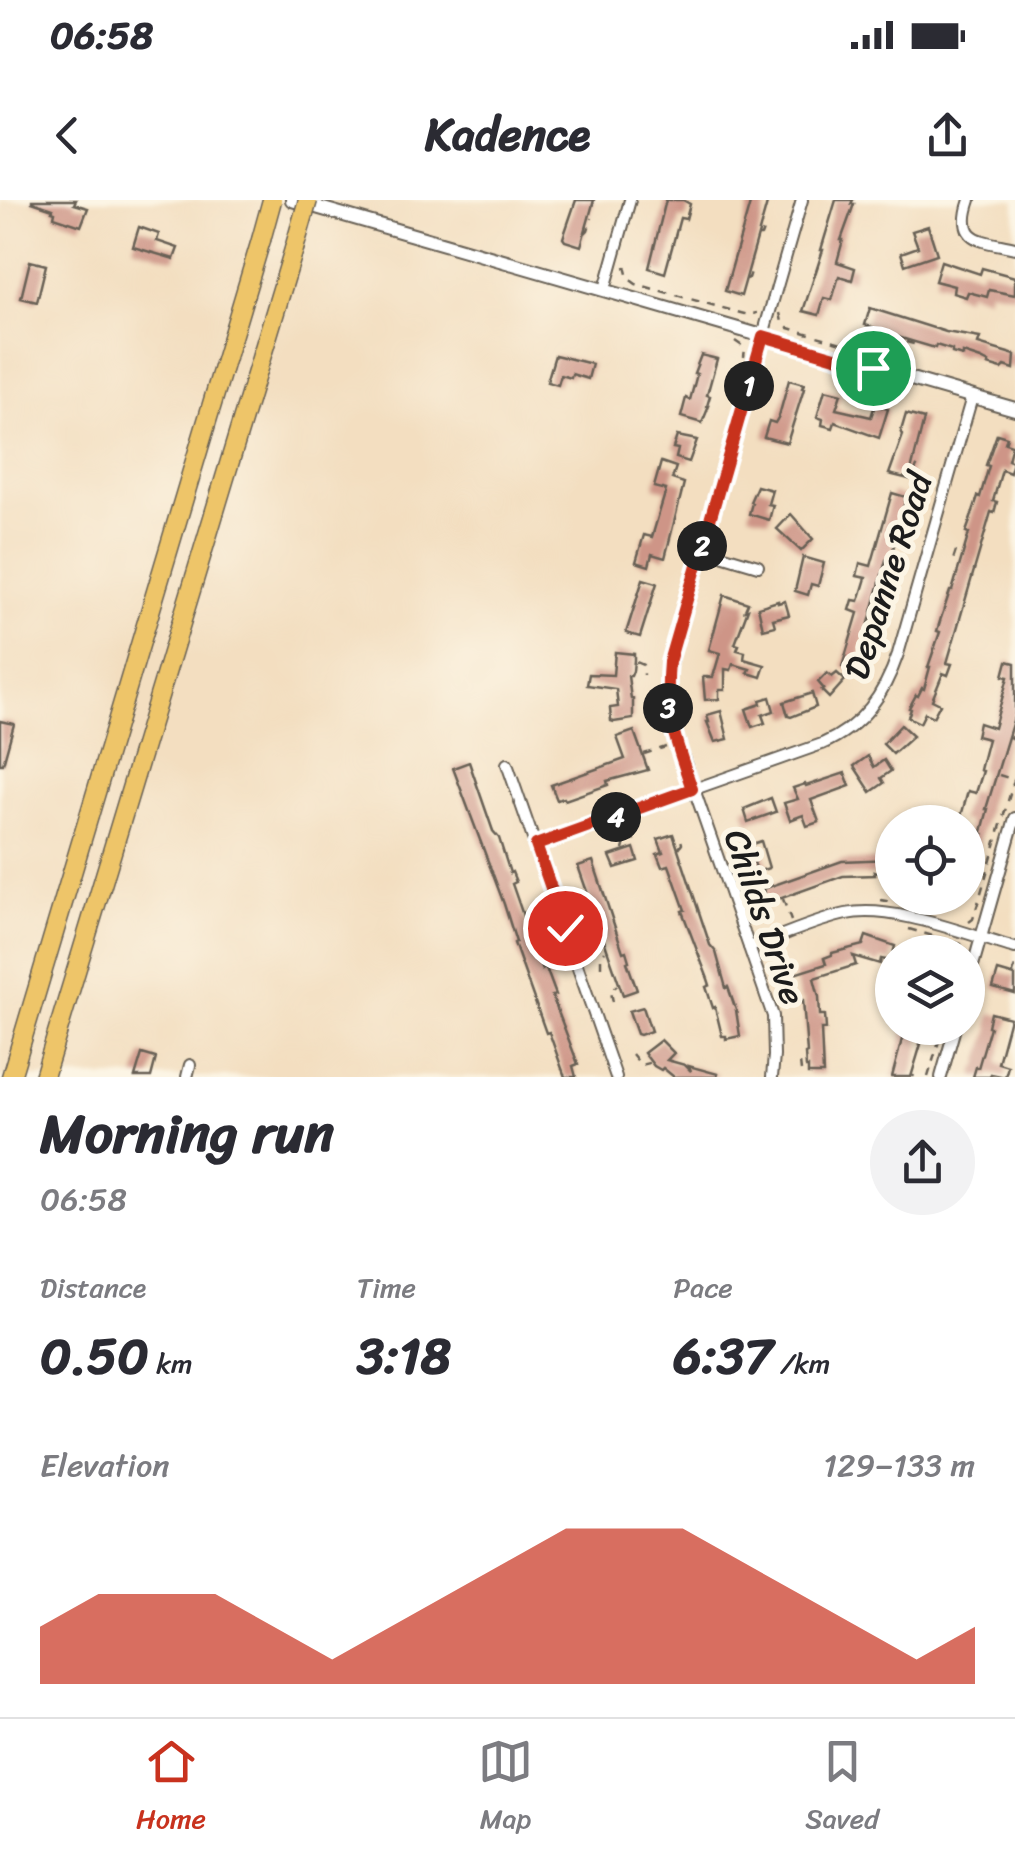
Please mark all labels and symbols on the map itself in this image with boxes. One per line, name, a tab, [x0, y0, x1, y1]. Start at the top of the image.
pin	[831, 326, 916, 411]
pin: 1	[724, 361, 774, 411]
street label: Depanne Road	[825, 462, 951, 687]
pin: 2	[677, 521, 727, 571]
pin: 3	[643, 683, 693, 733]
pin: 4	[591, 792, 641, 842]
street label: Childs Drive	[706, 821, 824, 1013]
pin	[523, 886, 608, 971]

